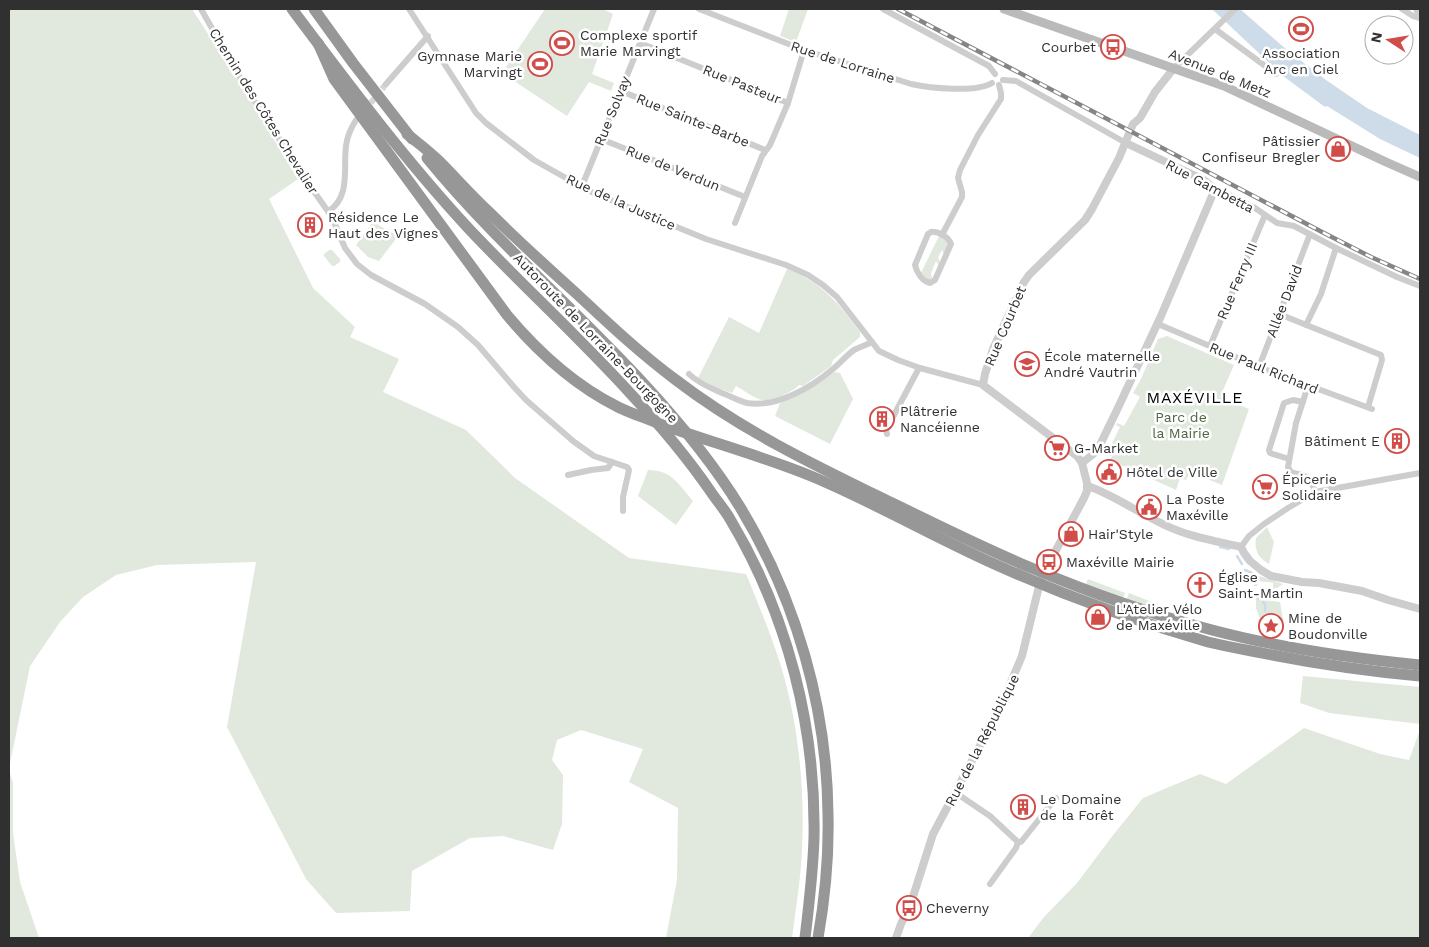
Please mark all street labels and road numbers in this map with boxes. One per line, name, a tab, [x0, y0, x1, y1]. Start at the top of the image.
street label: Chemin des Côtes Chevalier	[206, 25, 322, 197]
street label: Rue de Lorraine	[789, 38, 897, 86]
street label: Avenue de Metz	[1166, 45, 1274, 101]
street label: Rue Pasteur	[701, 61, 784, 107]
street label: Rue Solvay	[591, 73, 634, 148]
street label: Rue Sainte-Barbe	[634, 90, 752, 150]
street label: Rue de Verdun	[624, 142, 722, 194]
street label: Rue Gambetta	[1163, 156, 1257, 216]
street label: Rue de la Justice	[564, 171, 678, 233]
street label: Rue Ferry III	[1214, 240, 1260, 322]
street label: Autoroute de Lorraine-Bourgogne	[510, 250, 682, 426]
street label: Allée David	[1263, 263, 1305, 339]
street label: Rue Courbet	[981, 283, 1029, 368]
street label: Rue Paul Richard	[1207, 339, 1321, 397]
street label: Rue de la République	[942, 671, 1022, 809]

